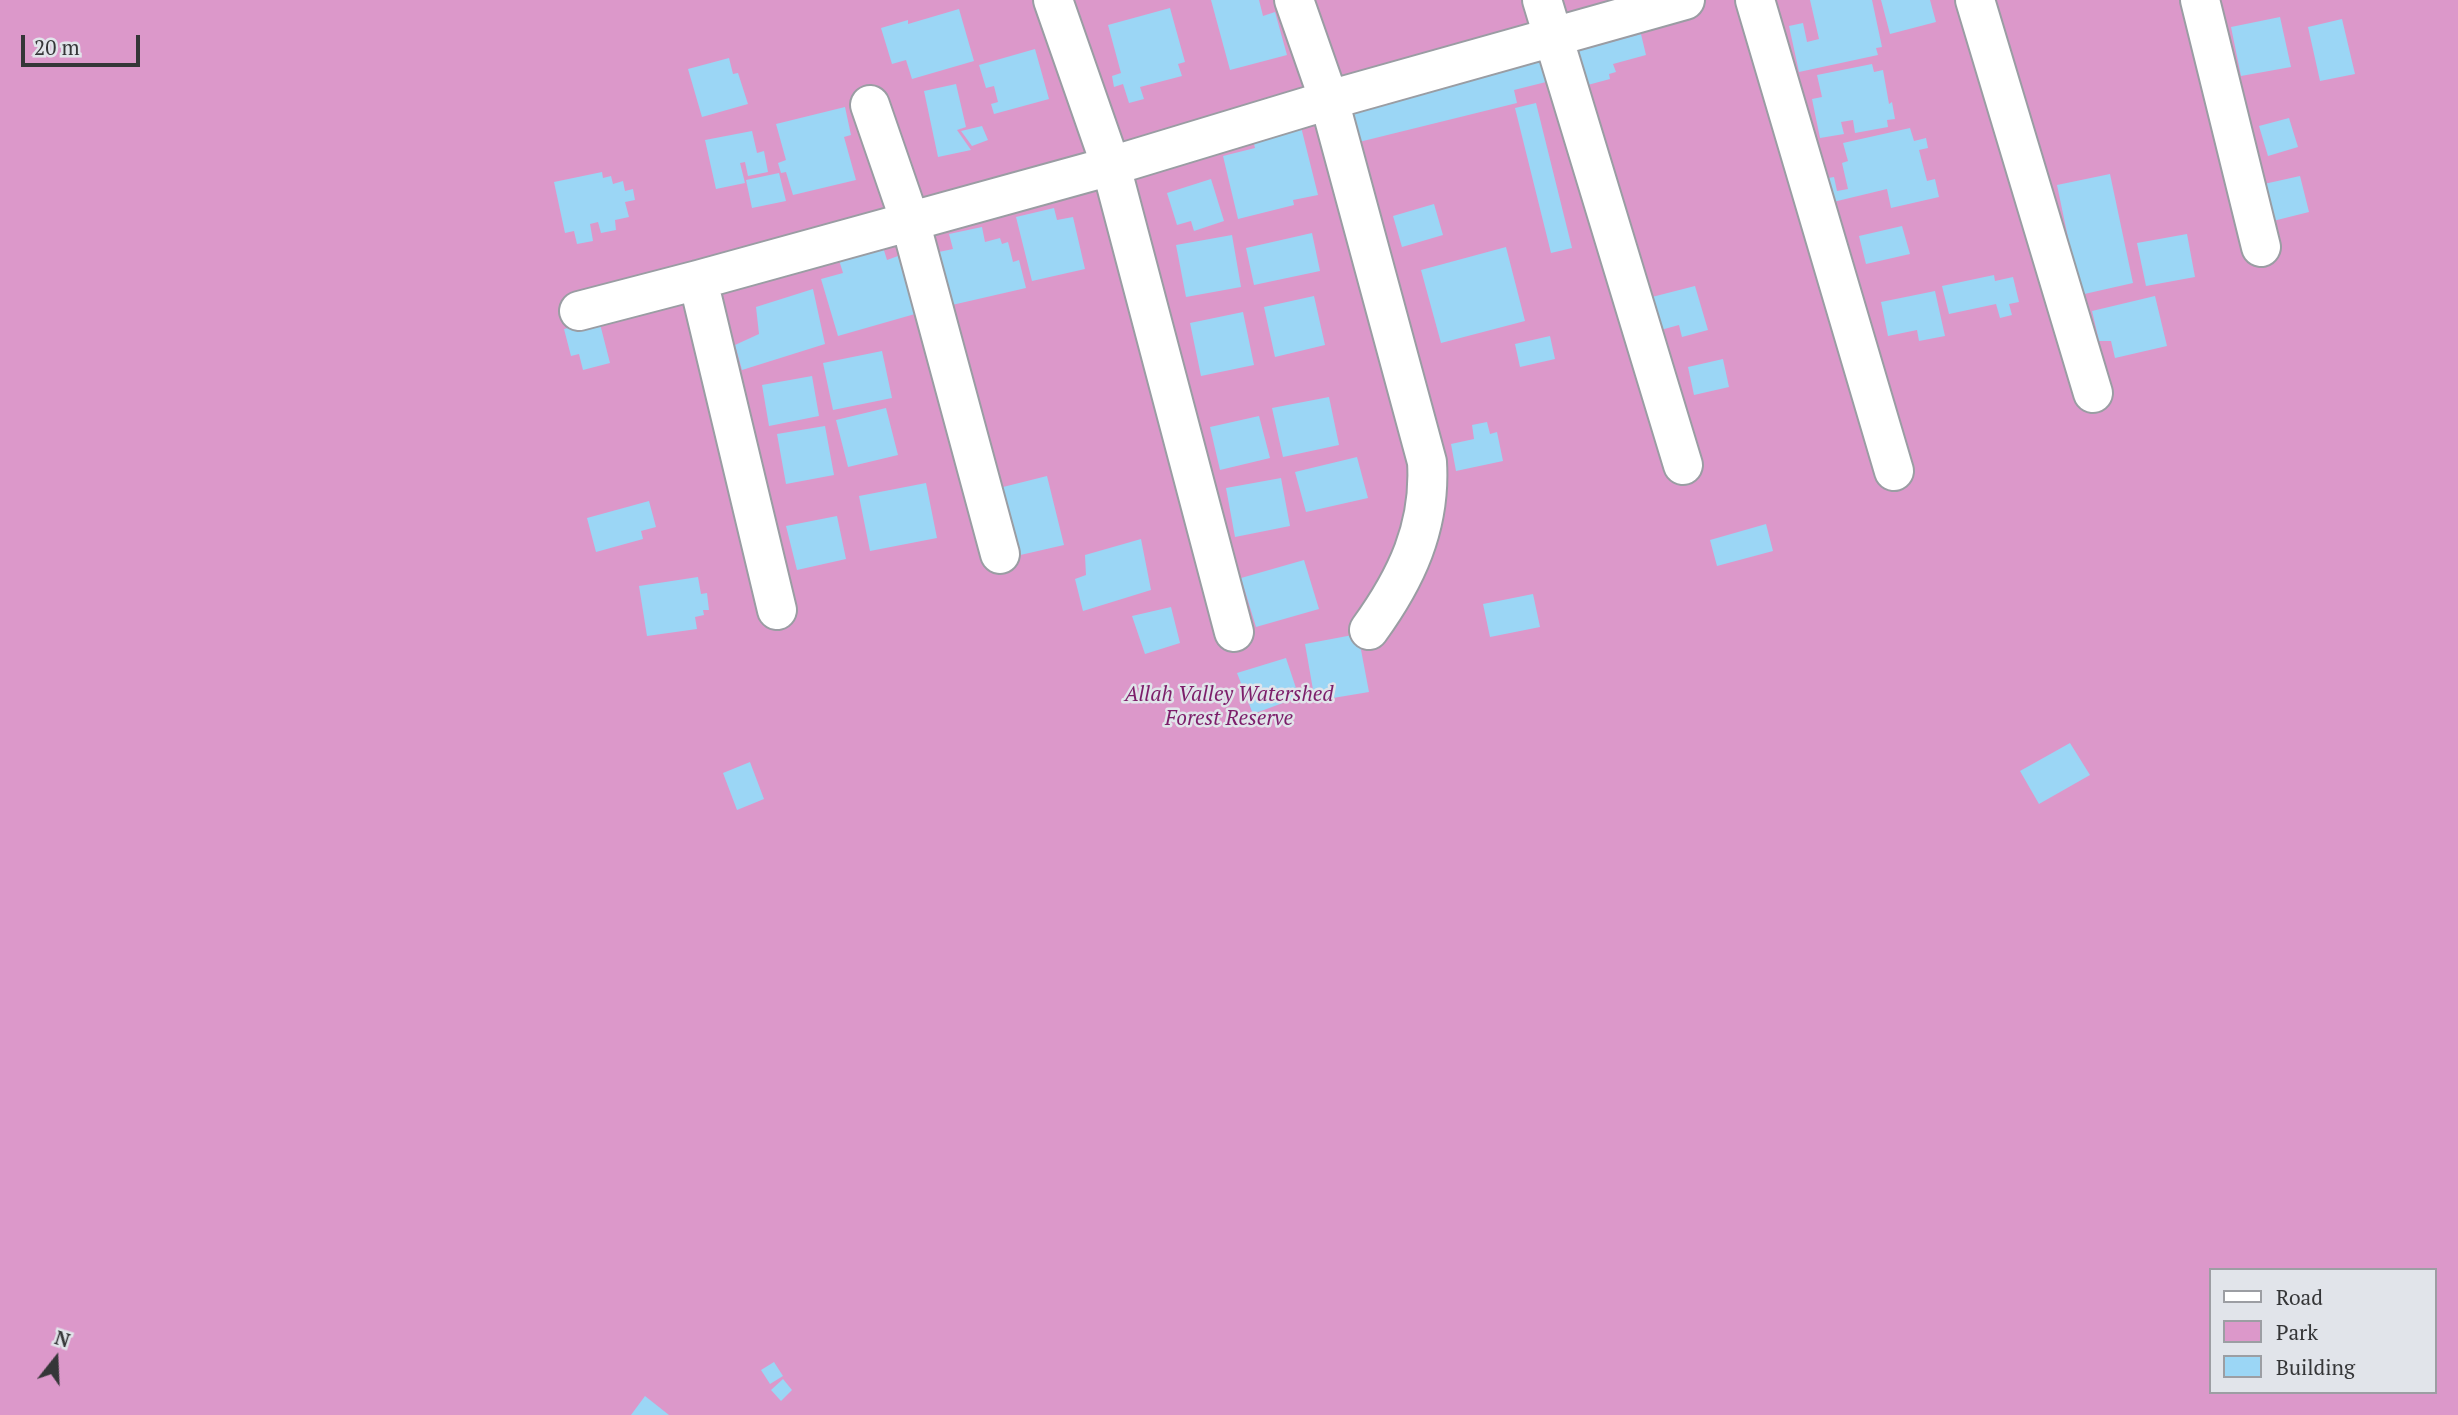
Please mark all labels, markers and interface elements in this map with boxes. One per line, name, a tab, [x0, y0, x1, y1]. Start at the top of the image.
scale bar	[24, 21, 144, 65]
text: 20 m	[34, 33, 80, 61]
park label: Allah Valley Watershed Forest Reserve	[1124, 682, 1334, 732]
legend	[2210, 1268, 2437, 1394]
text: Road	[2276, 1283, 2323, 1311]
text: Park	[2276, 1318, 2318, 1346]
north arrow	[21, 1324, 91, 1394]
text: N	[52, 1324, 73, 1353]
text: Building	[2276, 1353, 2355, 1381]

